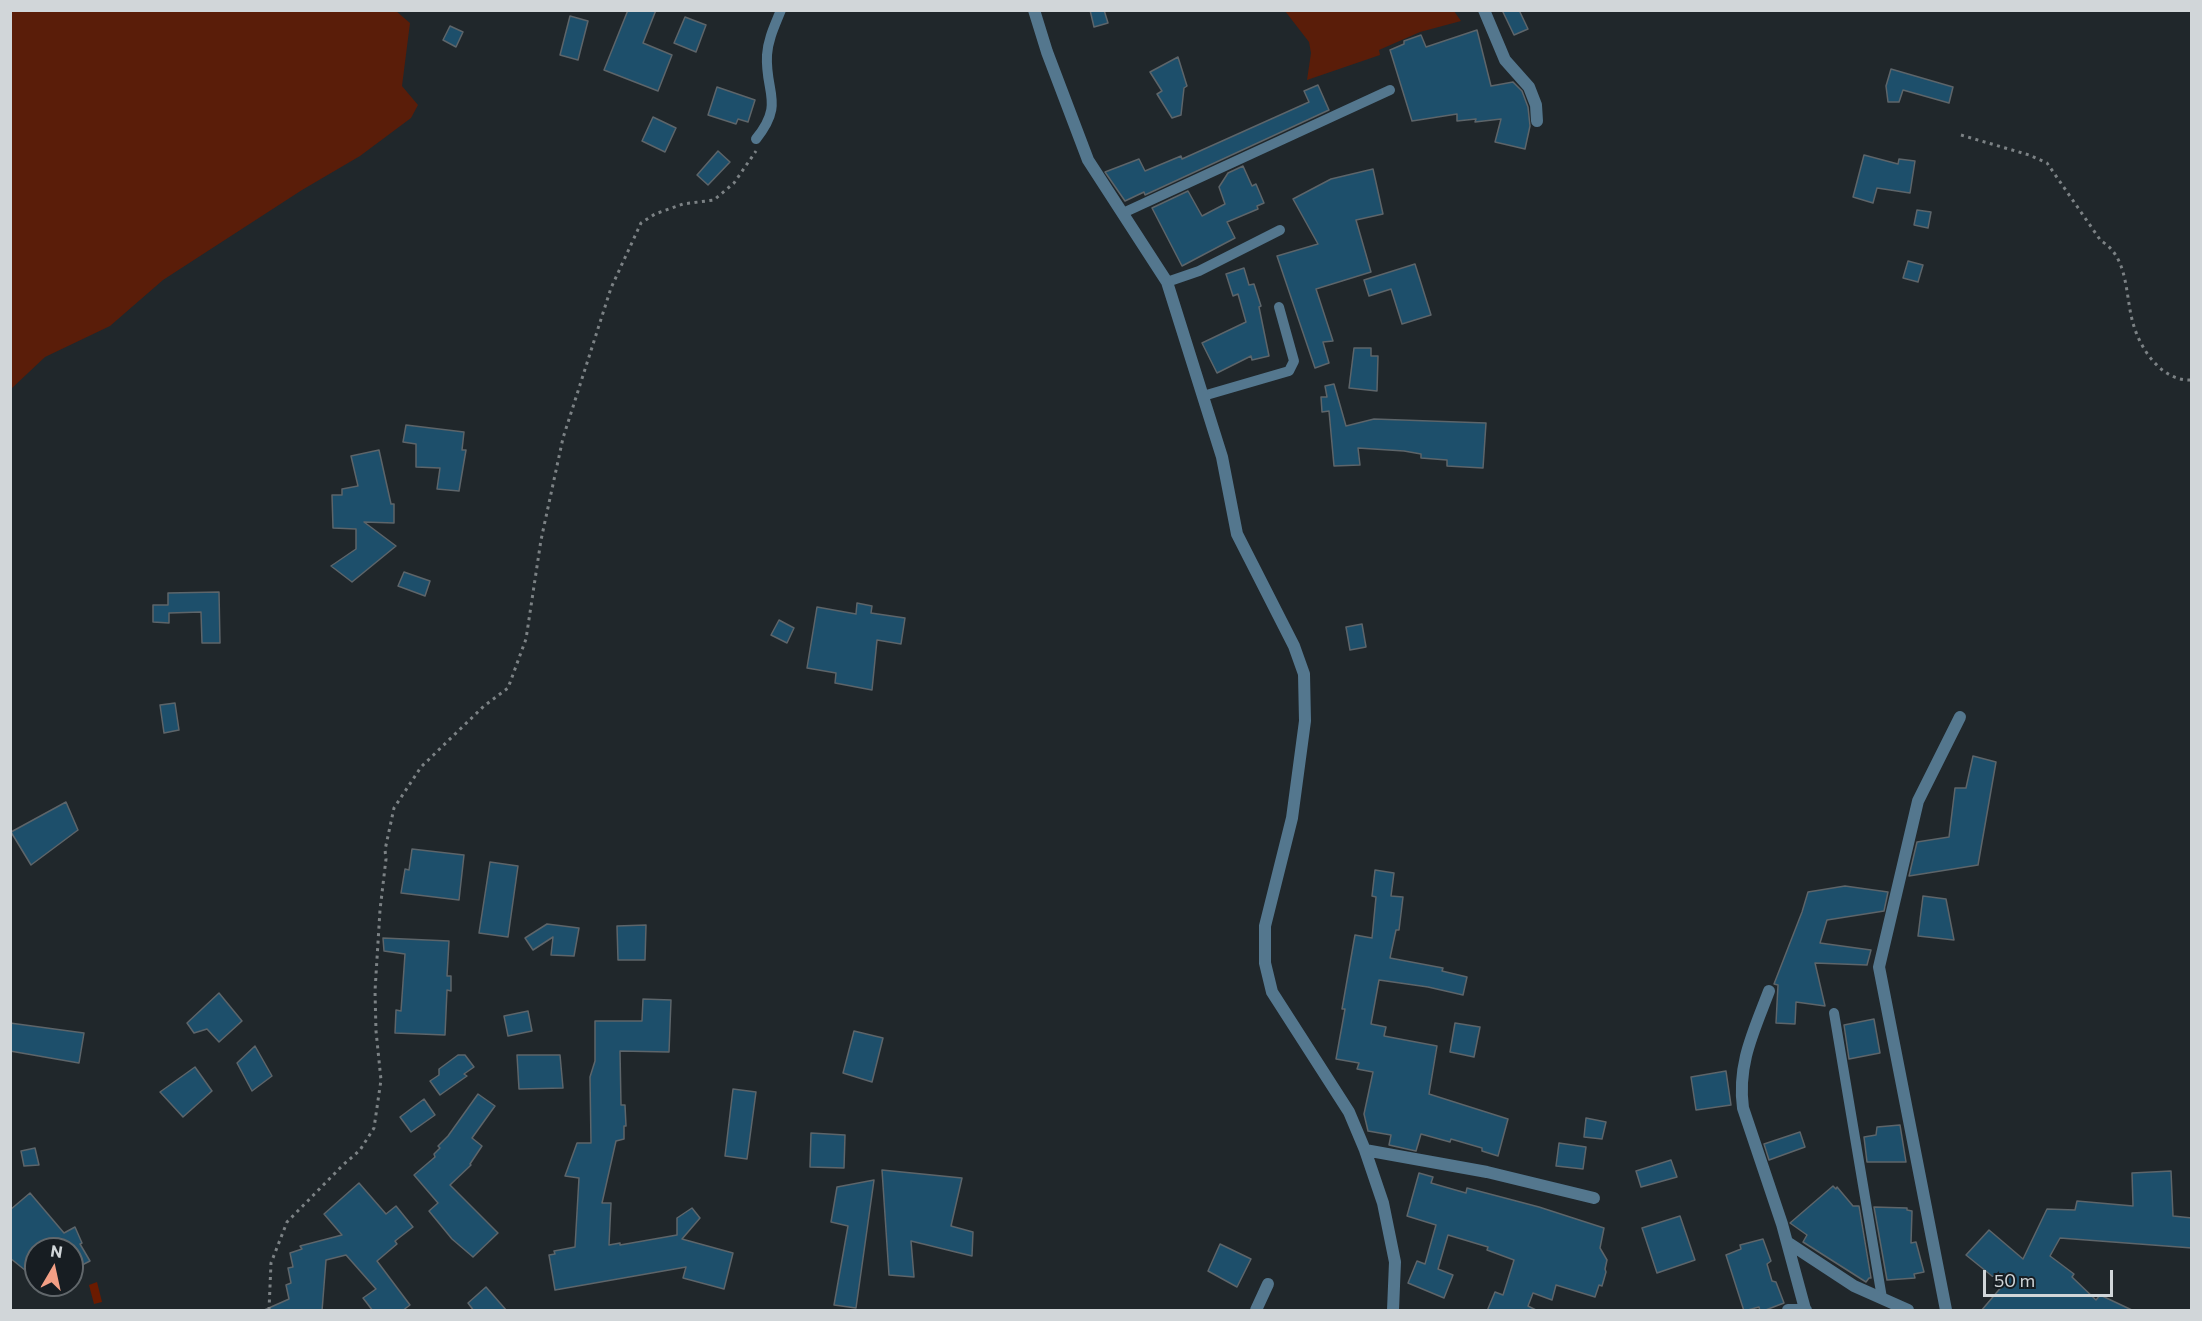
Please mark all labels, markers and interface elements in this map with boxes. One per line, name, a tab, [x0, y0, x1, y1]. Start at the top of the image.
north arrow	[24, 1237, 84, 1297]
text: N	[49, 1240, 64, 1261]
scale bar	[1986, 1258, 2116, 1296]
text: 50 m	[1994, 1269, 2035, 1291]

